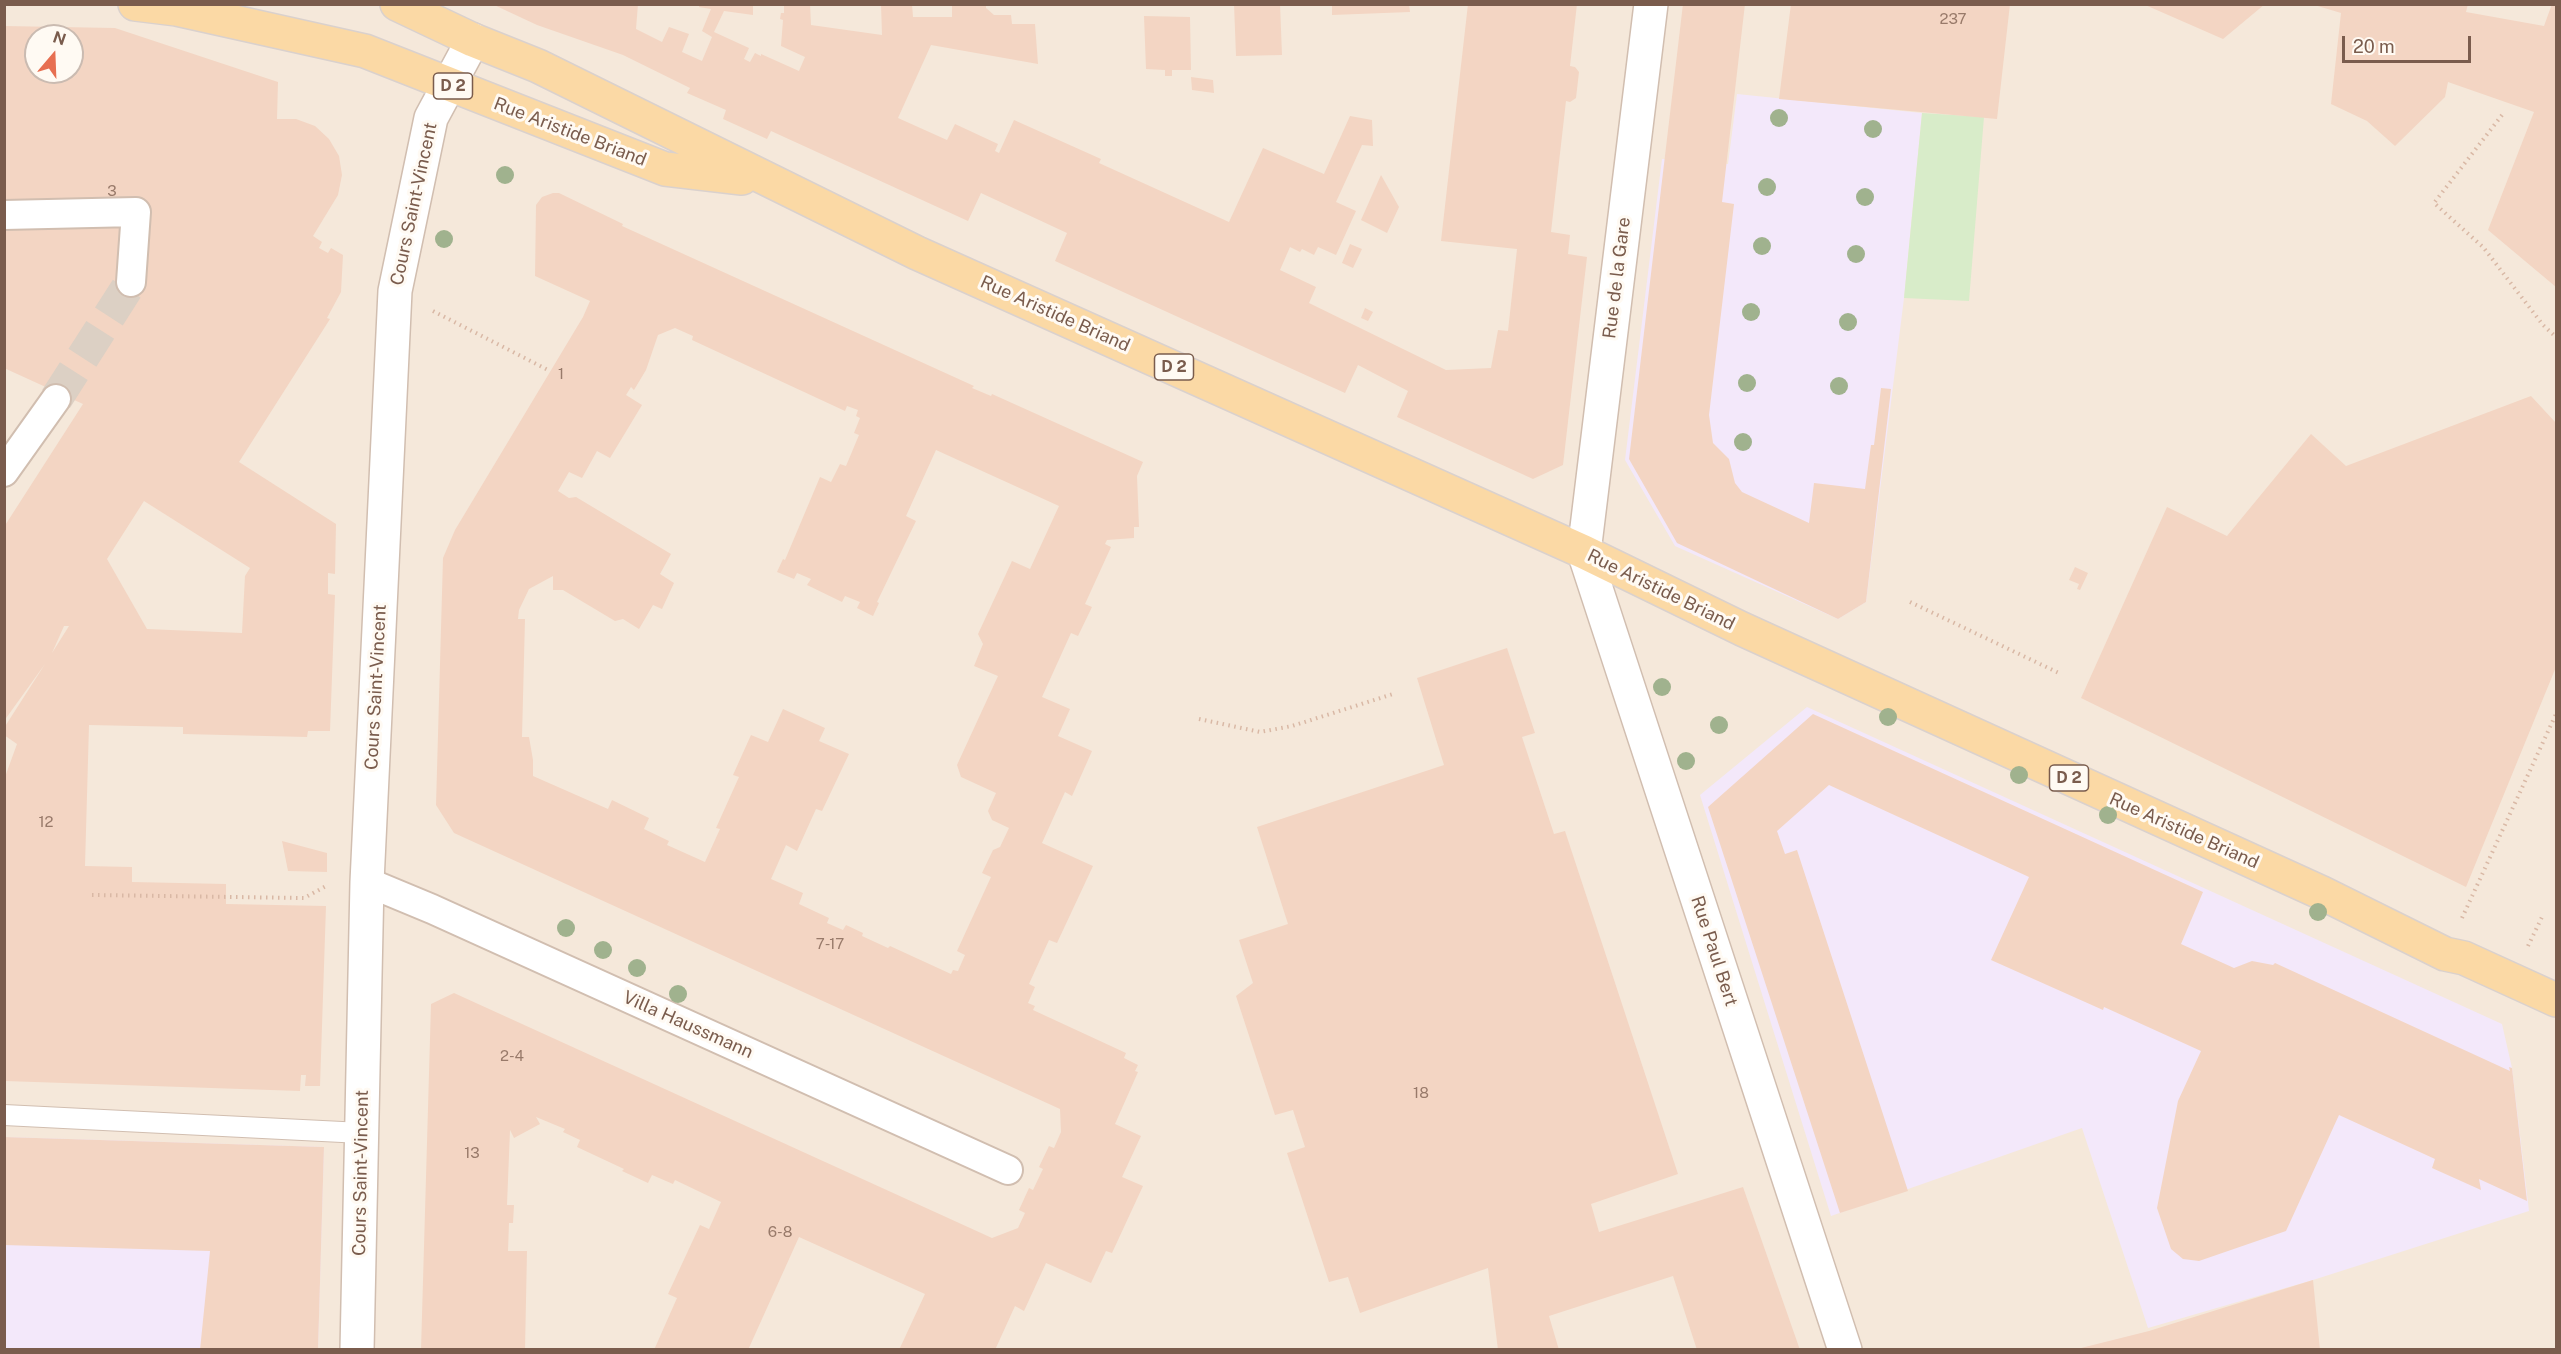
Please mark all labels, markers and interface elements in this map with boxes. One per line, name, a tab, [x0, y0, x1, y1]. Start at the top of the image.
house number: 237	[1939, 10, 1967, 28]
north arrow	[24, 24, 84, 84]
scale bar	[2345, 24, 2474, 62]
text: N	[50, 27, 68, 49]
text: 20 m	[2353, 36, 2395, 57]
road number: D 2	[434, 73, 472, 99]
street label: Rue Aristide Briand	[491, 93, 649, 171]
street label: Cours Saint-Vincent	[386, 121, 442, 287]
house number: 3	[107, 182, 117, 200]
street label: Rue de la Gare	[1599, 216, 1635, 340]
street label: Rue Aristide Briand	[977, 271, 1133, 357]
road number: D 2	[1154, 354, 1194, 380]
house number: 1	[558, 365, 564, 383]
street label: Rue Aristide Briand	[1584, 545, 1738, 635]
street label: Cours Saint-Vincent	[361, 604, 391, 770]
road number: D 2	[2050, 765, 2088, 791]
street label: Rue Aristide Briand	[2106, 788, 2262, 874]
house number: 12	[38, 813, 54, 831]
street label: Rue Paul Bert	[1686, 893, 1742, 1009]
house number: 7-17	[816, 935, 844, 953]
street label: Villa Haussmann	[620, 987, 756, 1063]
house number: 2-4	[500, 1047, 524, 1065]
house number: 18	[1413, 1084, 1429, 1102]
street label: Cours Saint-Vincent	[349, 1090, 373, 1256]
house number: 13	[464, 1144, 480, 1162]
house number: 6-8	[768, 1223, 792, 1241]

